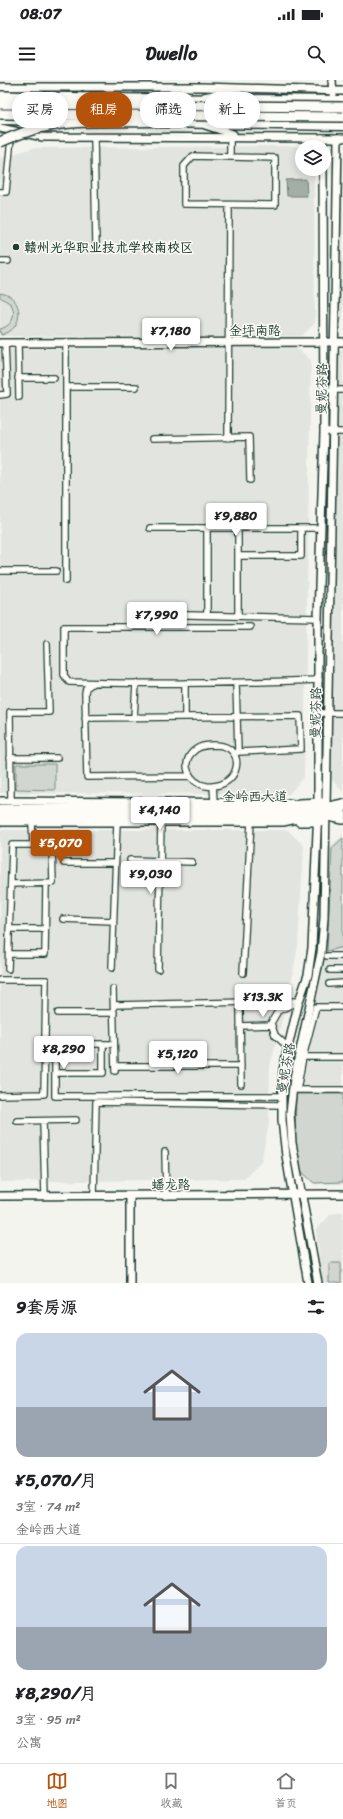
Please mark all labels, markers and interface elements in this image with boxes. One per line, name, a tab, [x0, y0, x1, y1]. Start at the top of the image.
text: 08:07	[20, 1, 61, 27]
text: Dwello	[146, 38, 197, 70]
icon: menu	[16, 43, 38, 65]
icon: search	[305, 43, 327, 65]
chip: 买房	[12, 92, 68, 128]
chip: 租房	[76, 92, 132, 128]
chip: 筛选	[140, 92, 196, 128]
chip: 新上	[204, 92, 260, 128]
map controls	[295, 140, 331, 176]
button: layers	[295, 140, 331, 176]
place label: 赣州光华职业技术学校南校区	[24, 236, 193, 259]
marker: 赣州光华职业技术学校南校区	[11, 242, 21, 252]
pin: ¥7,180	[138, 318, 204, 352]
text: ¥7,180	[151, 319, 191, 342]
street label: 金坪南路	[229, 319, 281, 342]
street label: 曼妮芬路	[310, 363, 333, 415]
pin: ¥9,880	[203, 503, 269, 537]
text: ¥9,880	[215, 504, 257, 527]
pin: ¥7,990	[124, 602, 190, 636]
text: ¥7,990	[136, 603, 178, 626]
street label: 曼妮芬路	[304, 687, 327, 739]
street label: 金岭西大道	[222, 785, 288, 808]
pin: ¥4,140	[127, 797, 193, 831]
text: ¥4,140	[140, 798, 180, 821]
pin: ¥5,070	[28, 830, 94, 864]
text: ¥5,070	[40, 831, 82, 854]
pin: ¥9,030	[118, 861, 184, 895]
text: ¥9,030	[130, 862, 172, 885]
pin: ¥13.3K	[230, 984, 296, 1018]
text: ¥13.3K	[244, 985, 282, 1008]
pin: ¥8,290	[31, 1036, 97, 1070]
text: ¥8,290	[43, 1037, 85, 1060]
street label: 曼妮芬路	[270, 1040, 301, 1096]
pin: ¥5,120	[145, 1041, 211, 1075]
text: ¥5,120	[158, 1042, 198, 1065]
street label: 蟠龙路	[151, 1173, 191, 1196]
text: 9套房源	[16, 1292, 77, 1322]
icon: filters	[305, 1296, 327, 1318]
icon: home	[136, 1359, 208, 1431]
text: ¥5,070/月	[16, 1465, 97, 1495]
text: 3室 · 74 m²	[16, 1495, 80, 1518]
text: 金岭西大道	[16, 1518, 81, 1541]
icon: home	[136, 1572, 208, 1644]
text: ¥8,290/月	[16, 1678, 97, 1708]
text: 3室 · 95 m²	[16, 1708, 81, 1731]
text: 公寓	[16, 1731, 42, 1754]
tab: 地图	[46, 1770, 68, 1813]
tab: 收藏	[160, 1770, 182, 1813]
tab: 首页	[275, 1770, 297, 1813]

